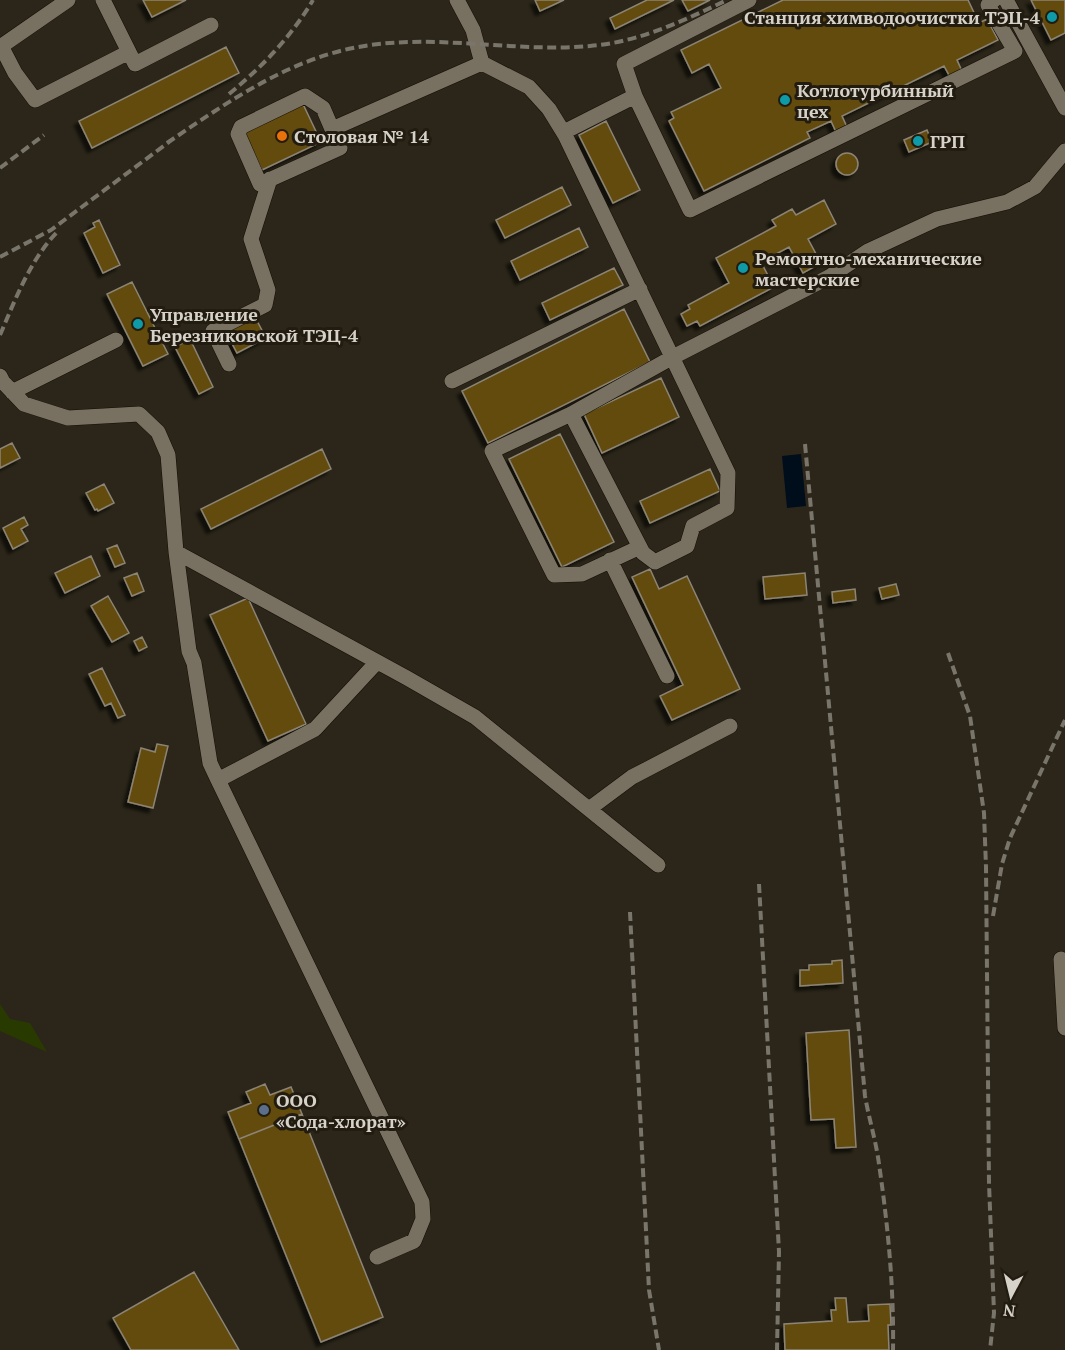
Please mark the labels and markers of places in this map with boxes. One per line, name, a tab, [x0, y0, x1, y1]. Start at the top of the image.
place label: Станция химводоочистки ТЭЦ-4	[744, 5, 1041, 29]
marker: Станция химводоочистки ТЭЦ-4	[1045, 10, 1059, 24]
place label: Котлотурбинный цех	[797, 78, 954, 123]
marker: Котлотурбинный цех	[778, 93, 792, 107]
place label: Cтоловая № 14	[294, 124, 430, 148]
marker: Cтоловая № 14	[275, 129, 289, 143]
place label: ГРП	[930, 129, 965, 153]
marker: ГРП	[911, 134, 925, 148]
place label: Ремонтно-механические мастерские	[755, 246, 982, 291]
marker: Ремонтно-механические мастерские	[736, 261, 750, 275]
place label: Управление Березниковской ТЭЦ-4	[150, 302, 359, 347]
marker: Управление Березниковской ТЭЦ-4	[131, 317, 145, 331]
place label: ООО «Сода-хлорат»	[276, 1088, 406, 1133]
marker: ООО «Сода-хлорат»	[257, 1103, 271, 1117]

